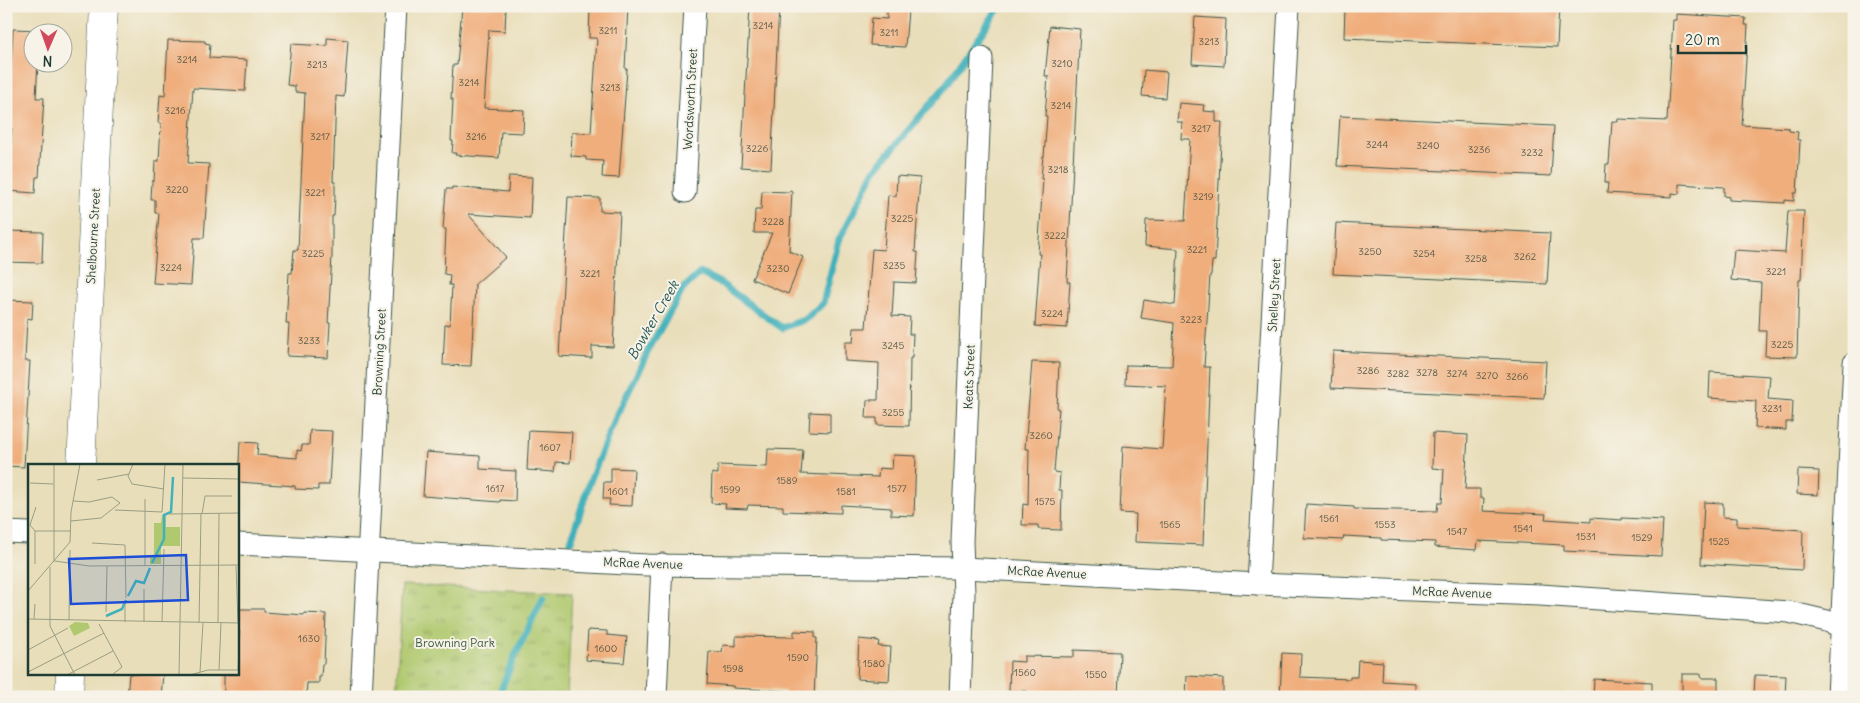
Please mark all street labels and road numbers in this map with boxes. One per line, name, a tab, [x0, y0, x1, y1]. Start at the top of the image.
street label: Wordsworth Street	[680, 48, 700, 150]
street label: Shelbourne Street	[83, 188, 103, 284]
street label: Shelley Street	[1265, 258, 1283, 332]
street label: Browning Street	[369, 308, 389, 396]
street label: Keats Street	[960, 344, 978, 410]
street label: McRae Avenue	[603, 554, 683, 572]
street label: McRae Avenue	[1007, 562, 1087, 582]
street label: McRae Avenue	[1412, 583, 1492, 601]

